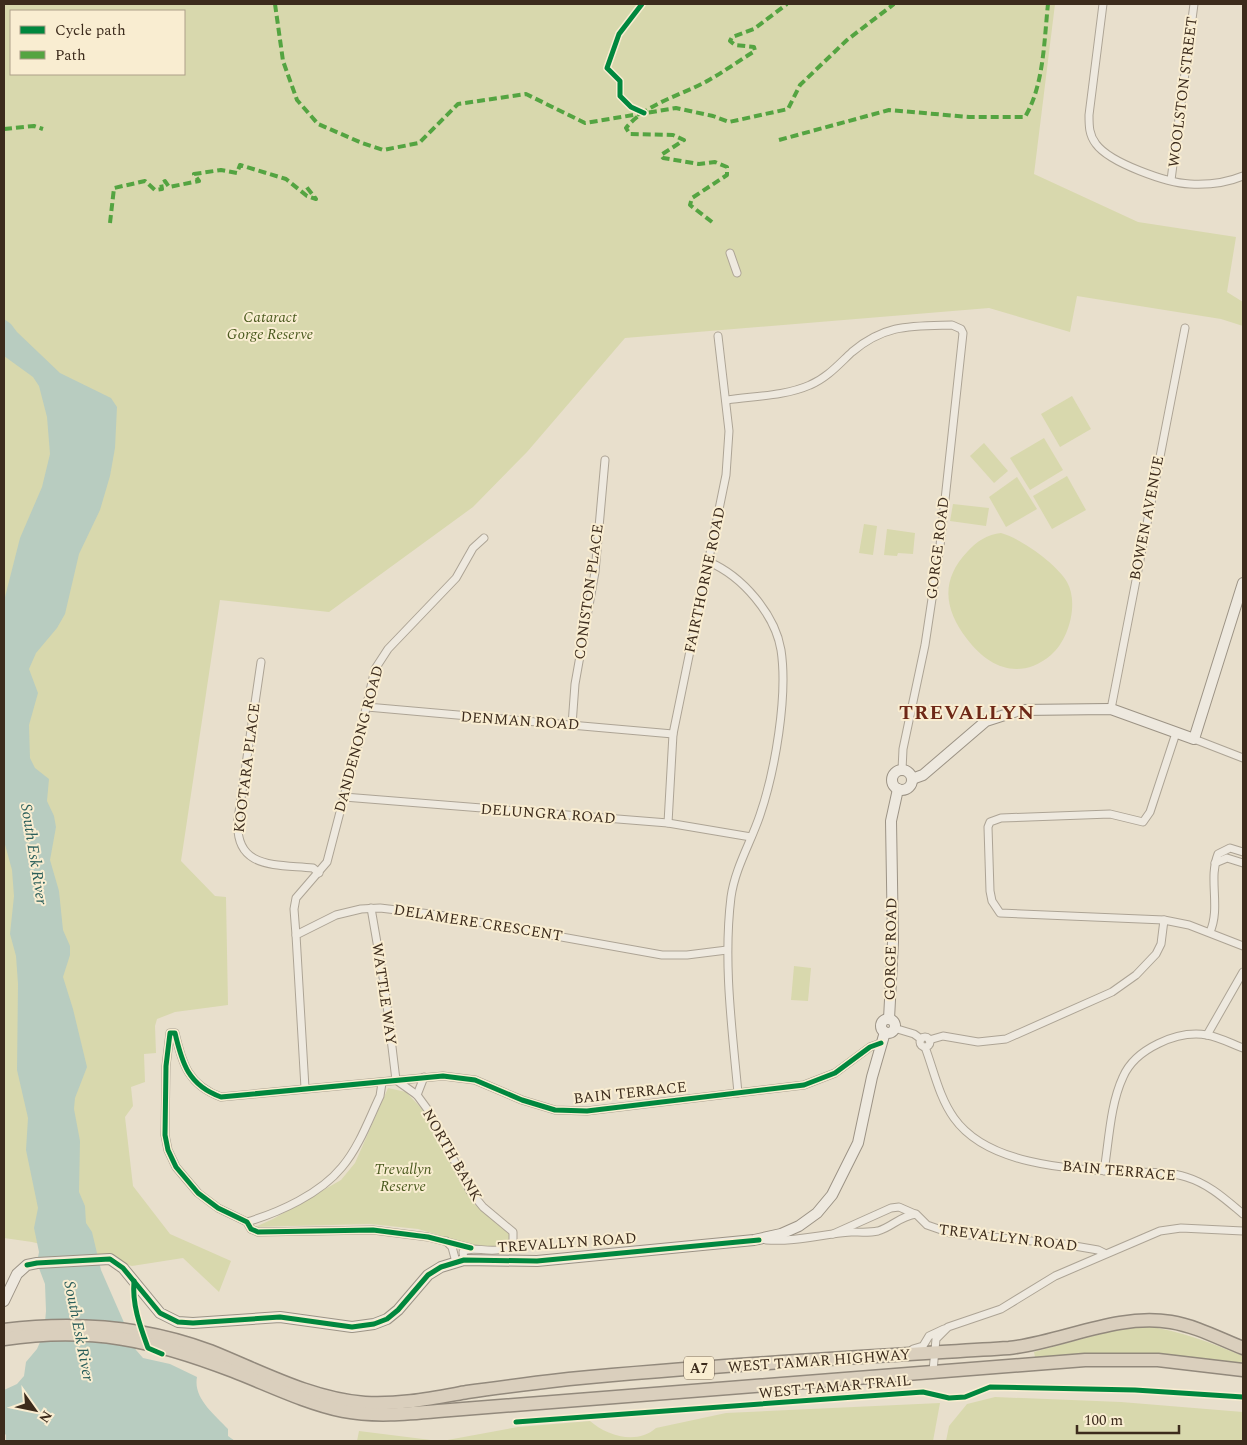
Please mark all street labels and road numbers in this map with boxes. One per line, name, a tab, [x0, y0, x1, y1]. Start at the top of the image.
street label: WOOLSTON STREET	[1162, 15, 1204, 169]
street label: BOWEN AVENUE	[1124, 454, 1170, 582]
street label: GORGE ROAD	[920, 495, 956, 601]
street label: FAIRTHORNE ROAD	[678, 505, 732, 655]
street label: CONISTON PLACE	[568, 523, 610, 661]
street label: DANDENONG ROAD	[328, 663, 390, 815]
street label: KOOTARA PLACE	[228, 702, 266, 834]
street label: DENMAN ROAD	[460, 705, 580, 737]
street label: DELUNGRA ROAD	[480, 798, 616, 830]
street label: GORGE ROAD	[879, 897, 903, 1001]
street label: DELAMERE CRESCENT	[392, 898, 564, 948]
street label: WATTLE WAY	[365, 941, 403, 1047]
street label: BAIN TERRACE	[572, 1076, 688, 1110]
street label: NORTH BANK	[416, 1105, 488, 1206]
street label: BAIN TERRACE	[1061, 1155, 1177, 1187]
street label: TREVALLYN ROAD	[937, 1218, 1079, 1258]
street label: TREVALLYN ROAD	[497, 1227, 637, 1259]
street label: WEST TAMAR HIGHWAY	[727, 1343, 911, 1379]
road number: A7	[684, 1356, 714, 1380]
street label: WEST TAMAR TRAIL	[758, 1369, 912, 1405]

